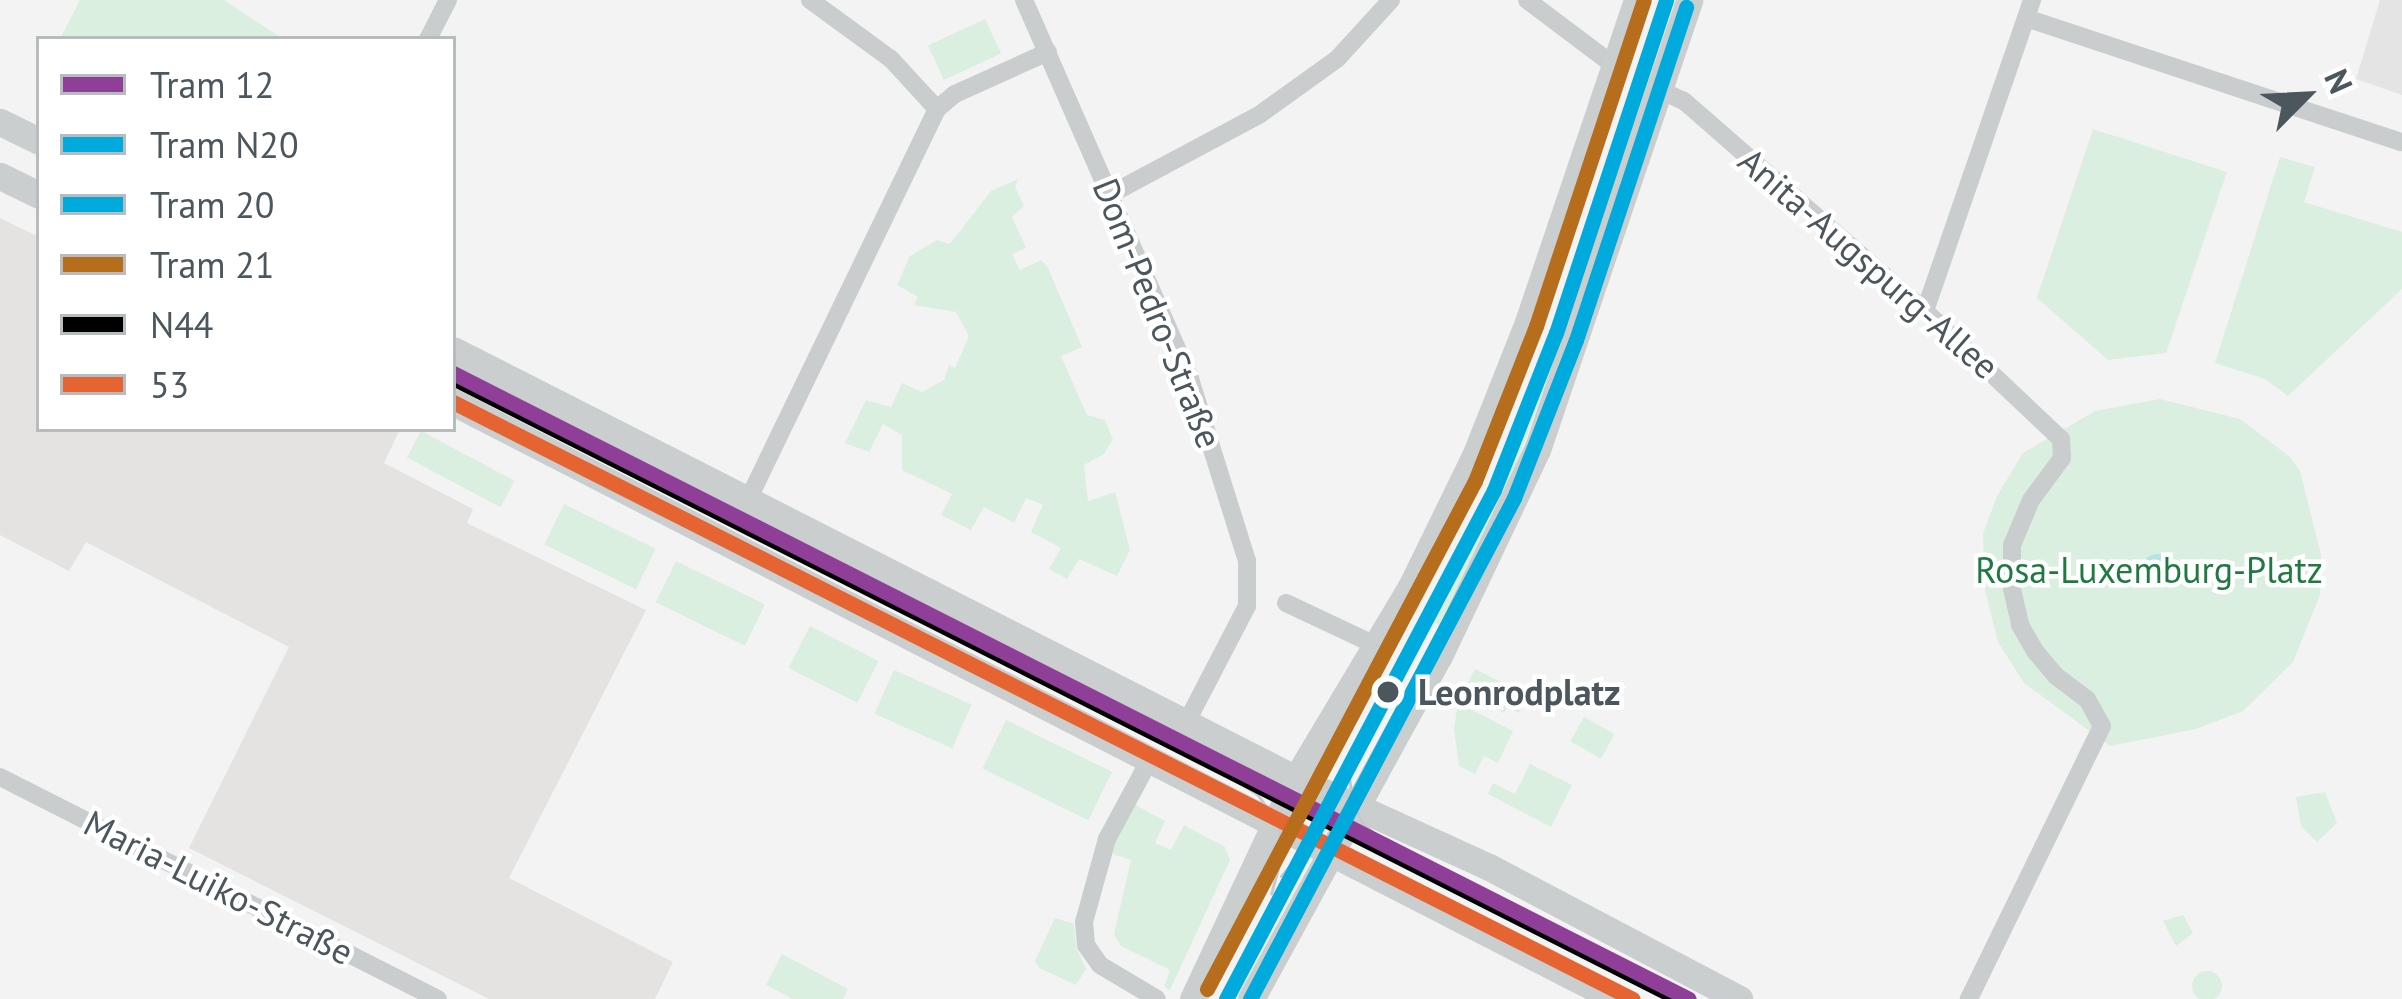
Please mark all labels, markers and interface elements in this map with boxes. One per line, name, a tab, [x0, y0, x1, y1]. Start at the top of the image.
legend	[36, 36, 456, 432]
north arrow	[2246, 36, 2366, 156]
text: Tram 12	[150, 61, 274, 108]
text: N	[2315, 63, 2363, 100]
text: Tram N20	[150, 121, 299, 168]
street label: Anita-Augspurg-Allee	[1730, 138, 2008, 388]
street label: Dom-Pedro-Straße	[1084, 172, 1232, 454]
text: Tram 20	[150, 181, 274, 228]
text: Tram 21	[150, 241, 274, 288]
text: N44	[150, 301, 213, 348]
text: 53	[150, 361, 189, 408]
park label: Rosa-Luxemburg-Platz	[1975, 548, 2323, 592]
place label: Leonrodplatz	[1418, 670, 1621, 714]
marker: Leonrodplatz	[1369, 673, 1407, 711]
street label: Maria-Luiko-Straße	[77, 801, 361, 973]

